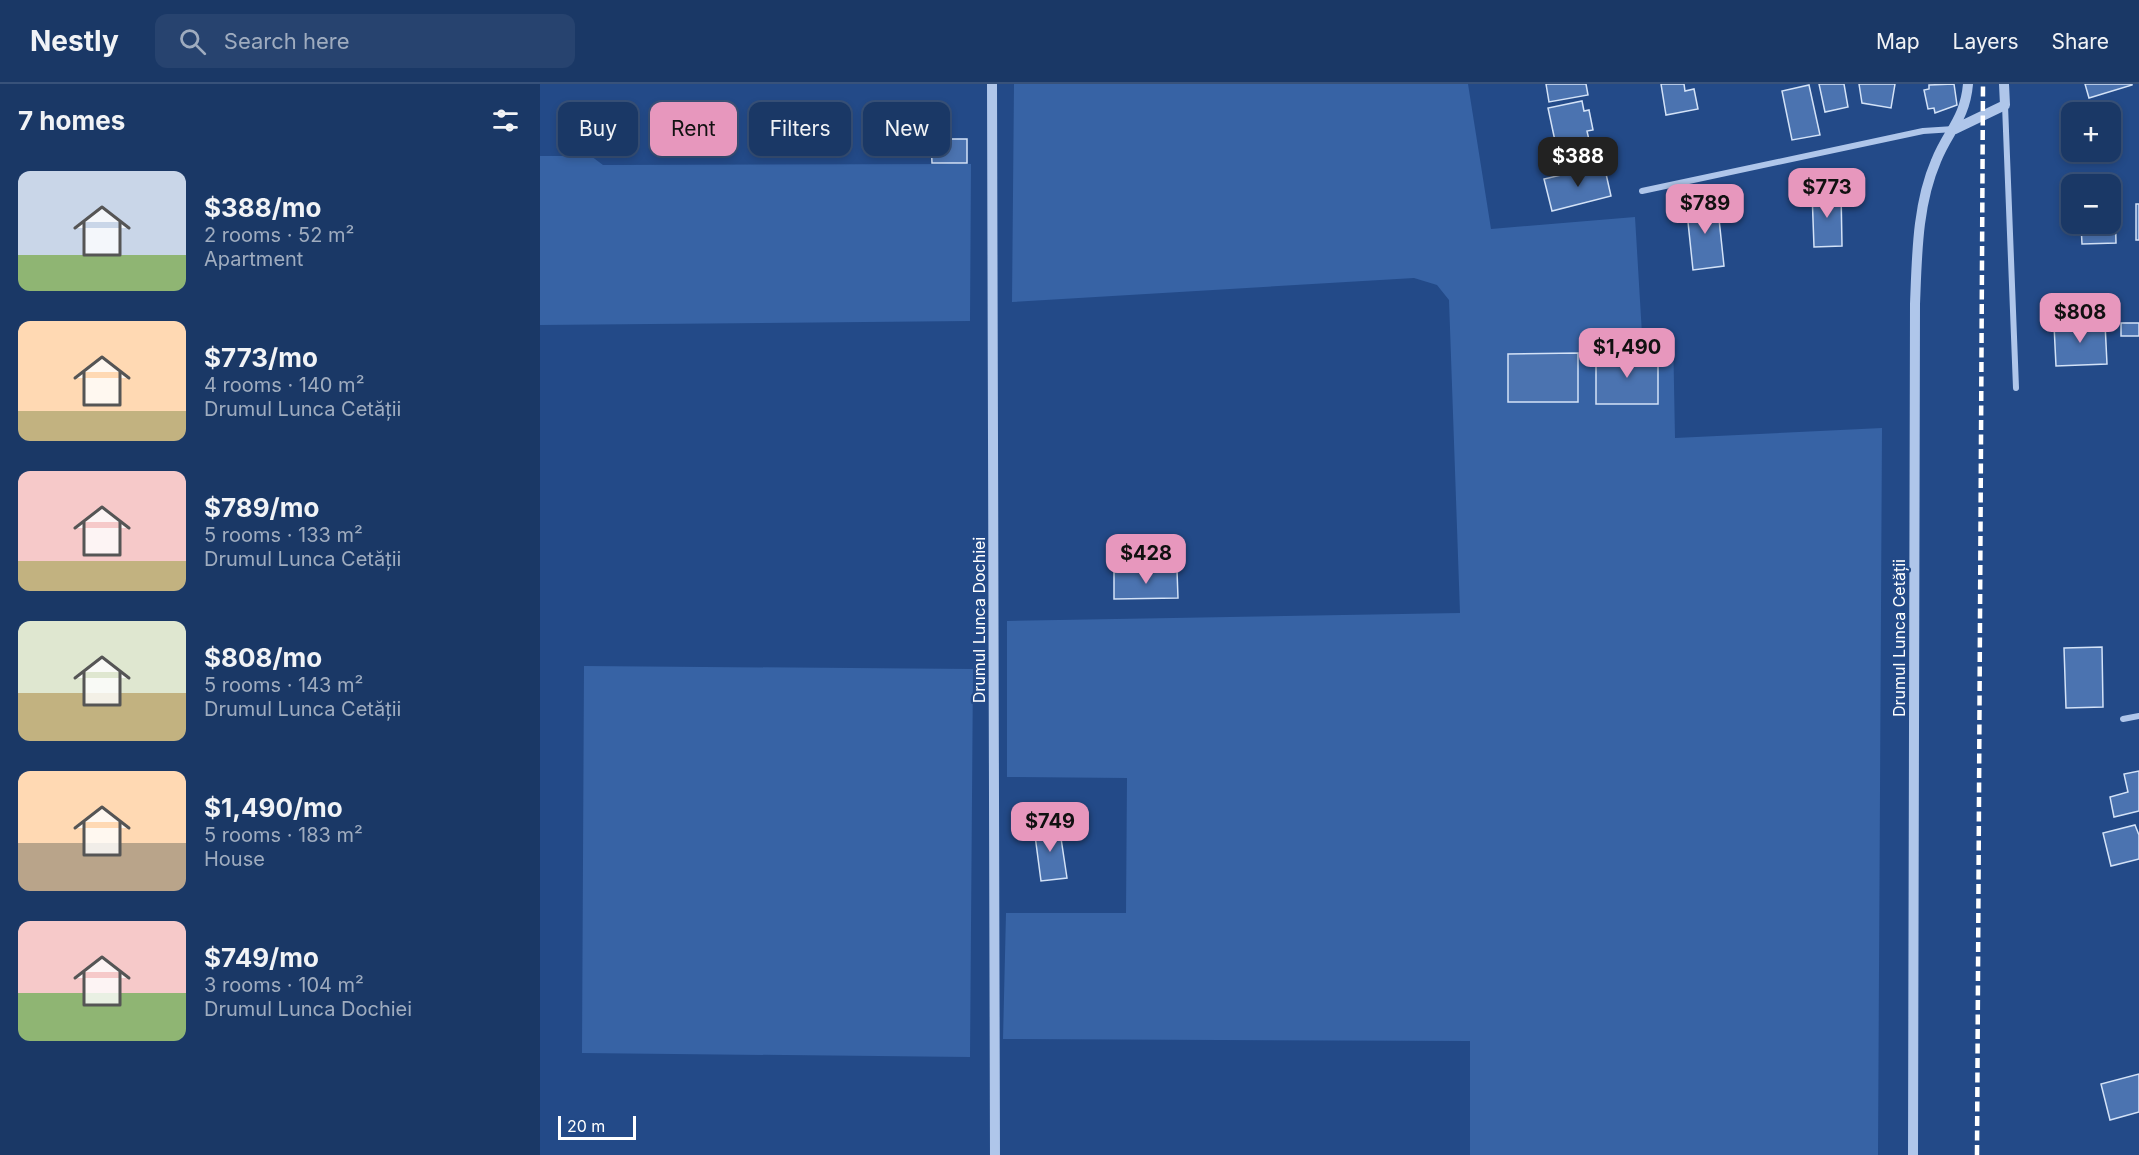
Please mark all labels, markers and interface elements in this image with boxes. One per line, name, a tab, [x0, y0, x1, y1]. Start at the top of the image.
search box	[155, 14, 575, 68]
text: Nestly	[30, 24, 119, 58]
icon: search	[176, 25, 209, 58]
text: Search here	[224, 28, 350, 54]
text: Map	[1876, 29, 1920, 54]
text: Layers	[1953, 29, 2019, 54]
text: Share	[2052, 29, 2109, 54]
chip: Buy	[558, 102, 638, 156]
chip: Rent	[650, 102, 737, 156]
chip: Filters	[749, 102, 851, 156]
chip: New	[863, 102, 950, 156]
map controls	[2061, 102, 2121, 234]
button: +	[2061, 102, 2121, 162]
icon: filters	[489, 104, 522, 137]
text: 7 homes	[18, 105, 125, 136]
pin: $388	[1542, 137, 1614, 188]
text: $388	[1552, 144, 1604, 168]
pin: $773	[1791, 168, 1863, 219]
button: −	[2061, 174, 2121, 234]
text: $773	[1802, 175, 1852, 199]
pin: $789	[1669, 184, 1741, 235]
text: $789	[1680, 191, 1730, 215]
text: $388/mo	[204, 192, 321, 223]
icon: home	[66, 195, 138, 267]
text: 2 rooms · 52 m²	[204, 223, 354, 247]
text: Apartment	[204, 247, 303, 271]
pin: $808	[2044, 293, 2116, 344]
text: $808	[2054, 300, 2106, 324]
pin: $1,490	[1578, 328, 1676, 379]
text: $1,490	[1593, 335, 1661, 359]
text: $773/mo	[204, 342, 318, 373]
icon: home	[66, 345, 138, 417]
text: 4 rooms · 140 m²	[204, 373, 364, 397]
text: Drumul Lunca Cetății	[204, 397, 401, 421]
text: $789/mo	[204, 492, 319, 523]
icon: home	[66, 495, 138, 567]
text: 5 rooms · 133 m²	[204, 523, 363, 547]
pin: $428	[1110, 534, 1182, 585]
street label: Drumul Lunca Dochiei	[969, 537, 989, 703]
text: $428	[1120, 541, 1172, 565]
text: Drumul Lunca Cetății	[204, 547, 401, 571]
street label: Drumul Lunca Cetății	[1889, 559, 1909, 717]
text: $808/mo	[204, 642, 322, 673]
icon: home	[66, 645, 138, 717]
text: 5 rooms · 143 m²	[204, 673, 363, 697]
text: Drumul Lunca Cetății	[204, 697, 401, 721]
text: $1,490/mo	[204, 792, 343, 823]
icon: home	[66, 795, 138, 867]
pin: $749	[1014, 802, 1086, 853]
text: $749	[1025, 809, 1075, 833]
text: 5 rooms · 183 m²	[204, 823, 363, 847]
text: House	[204, 847, 265, 871]
text: $749/mo	[204, 942, 319, 973]
icon: home	[66, 945, 138, 1017]
text: 3 rooms · 104 m²	[204, 973, 364, 997]
text: Drumul Lunca Dochiei	[204, 997, 412, 1021]
scale bar	[558, 1113, 636, 1140]
text: 20 m	[567, 1116, 605, 1136]

